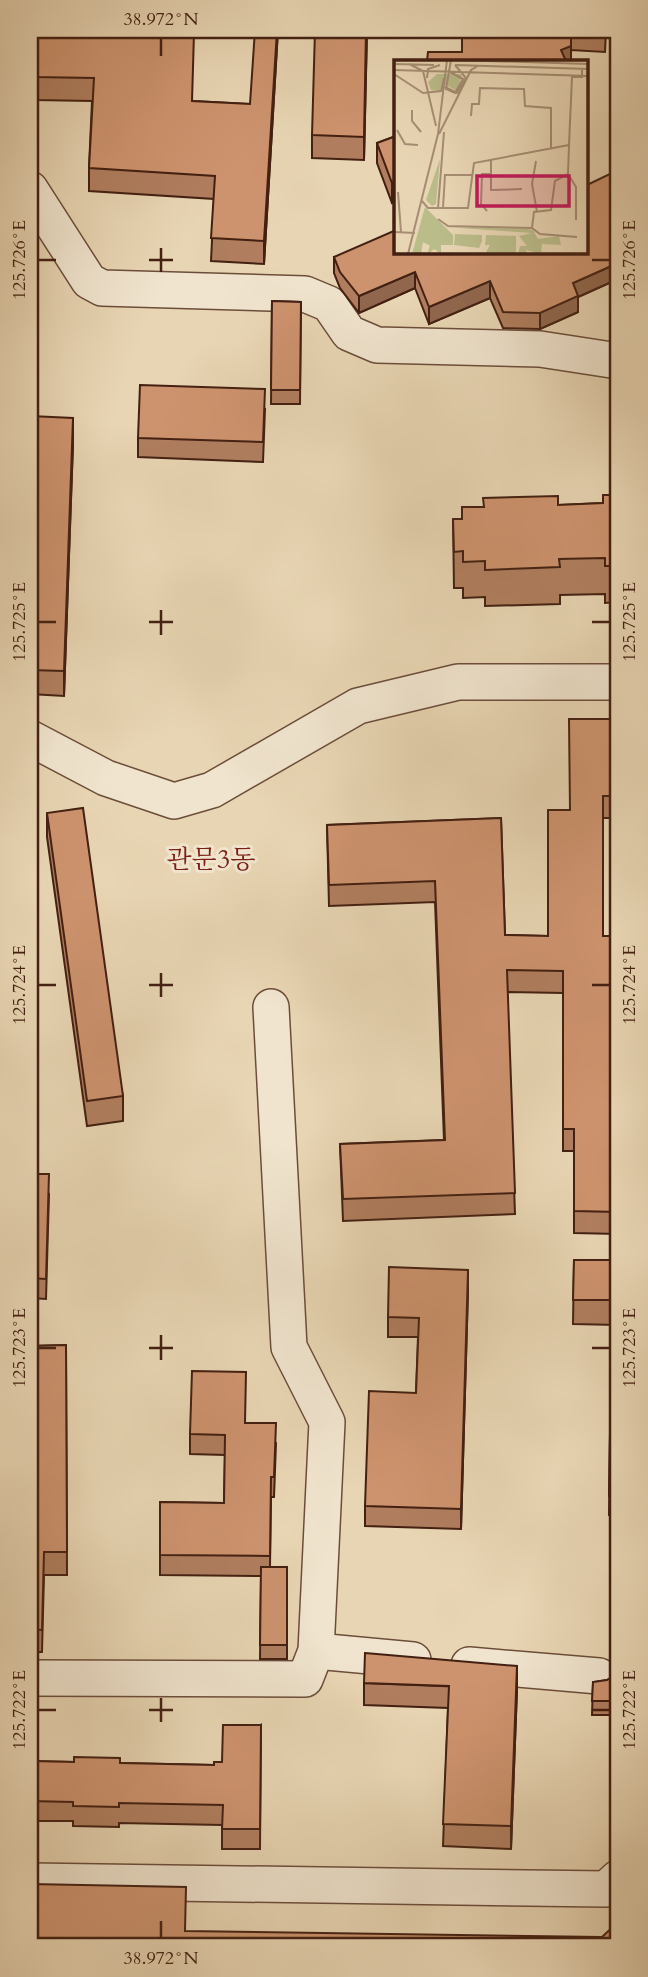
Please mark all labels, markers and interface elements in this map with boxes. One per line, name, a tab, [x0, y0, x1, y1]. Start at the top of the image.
text: 38.972°N	[123, 7, 199, 32]
inset map	[394, 60, 588, 254]
text: 125.726°E	[7, 220, 32, 300]
text: 125.726°E	[617, 220, 642, 300]
text: 125.725°E	[7, 582, 32, 662]
text: 125.725°E	[617, 582, 642, 662]
district label: 관문3동	[167, 842, 255, 877]
text: 125.724°E	[7, 945, 32, 1025]
text: 125.724°E	[617, 945, 642, 1025]
text: 125.723°E	[7, 1308, 32, 1388]
text: 125.723°E	[617, 1308, 642, 1388]
text: 125.722°E	[7, 1670, 32, 1750]
text: 125.722°E	[617, 1670, 642, 1750]
text: 38.972°N	[123, 1946, 199, 1971]

